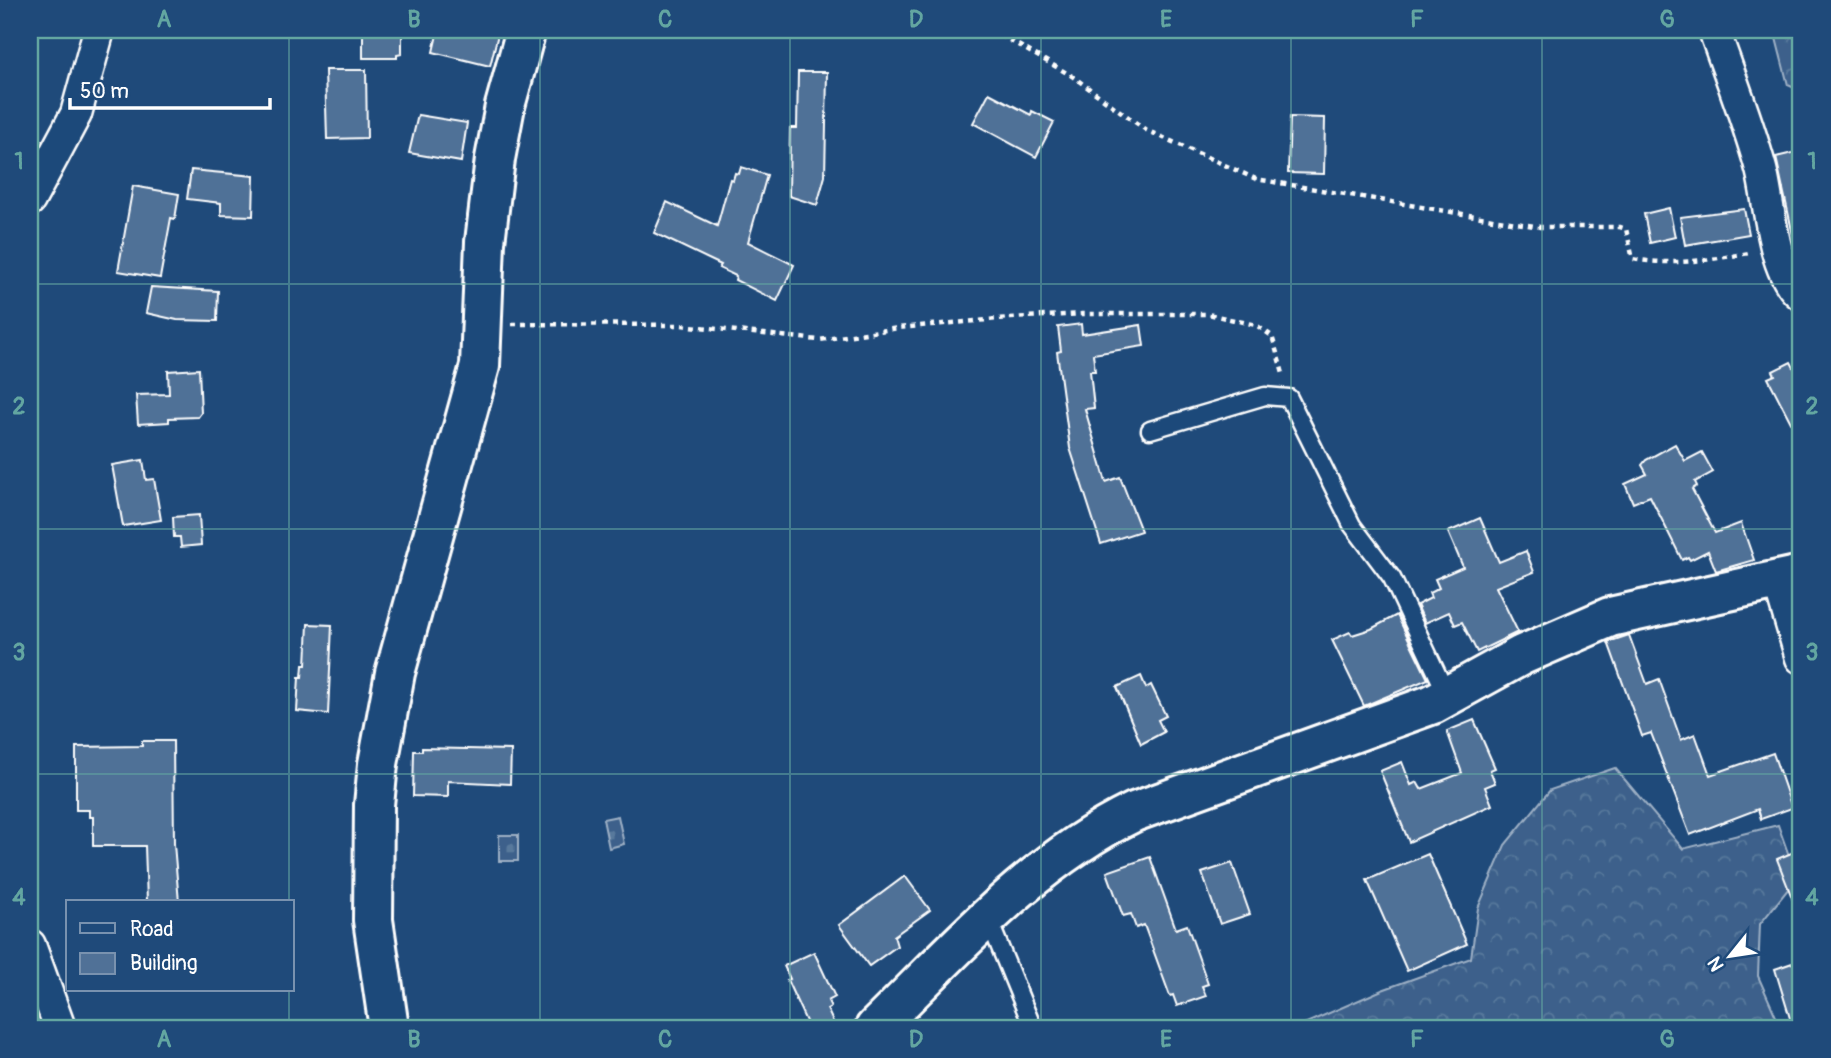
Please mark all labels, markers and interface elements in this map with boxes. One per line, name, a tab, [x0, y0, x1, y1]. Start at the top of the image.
text: A	[157, 5, 172, 34]
text: B	[407, 5, 421, 34]
text: C	[658, 5, 672, 34]
text: D	[909, 5, 923, 34]
text: E	[1160, 5, 1172, 34]
text: F	[1410, 5, 1424, 34]
text: G	[1659, 5, 1675, 34]
scale bar	[70, 66, 270, 110]
text: 50 m	[80, 78, 129, 105]
text: 1	[15, 147, 24, 176]
text: 1	[1808, 147, 1817, 176]
text: 2	[13, 392, 26, 421]
text: 2	[1806, 392, 1819, 421]
text: 3	[13, 638, 25, 667]
text: 3	[1806, 638, 1818, 667]
text: 4	[12, 883, 26, 912]
text: 4	[1805, 883, 1819, 912]
legend	[66, 900, 294, 992]
text: Road	[130, 916, 174, 943]
north arrow	[1694, 922, 1764, 992]
text: Building	[130, 950, 197, 977]
text: N	[1702, 952, 1730, 976]
text: A	[157, 1025, 172, 1054]
text: B	[407, 1025, 421, 1054]
text: C	[658, 1025, 672, 1054]
text: D	[909, 1025, 923, 1054]
text: E	[1160, 1025, 1172, 1054]
text: F	[1410, 1025, 1424, 1054]
text: G	[1659, 1025, 1675, 1054]

